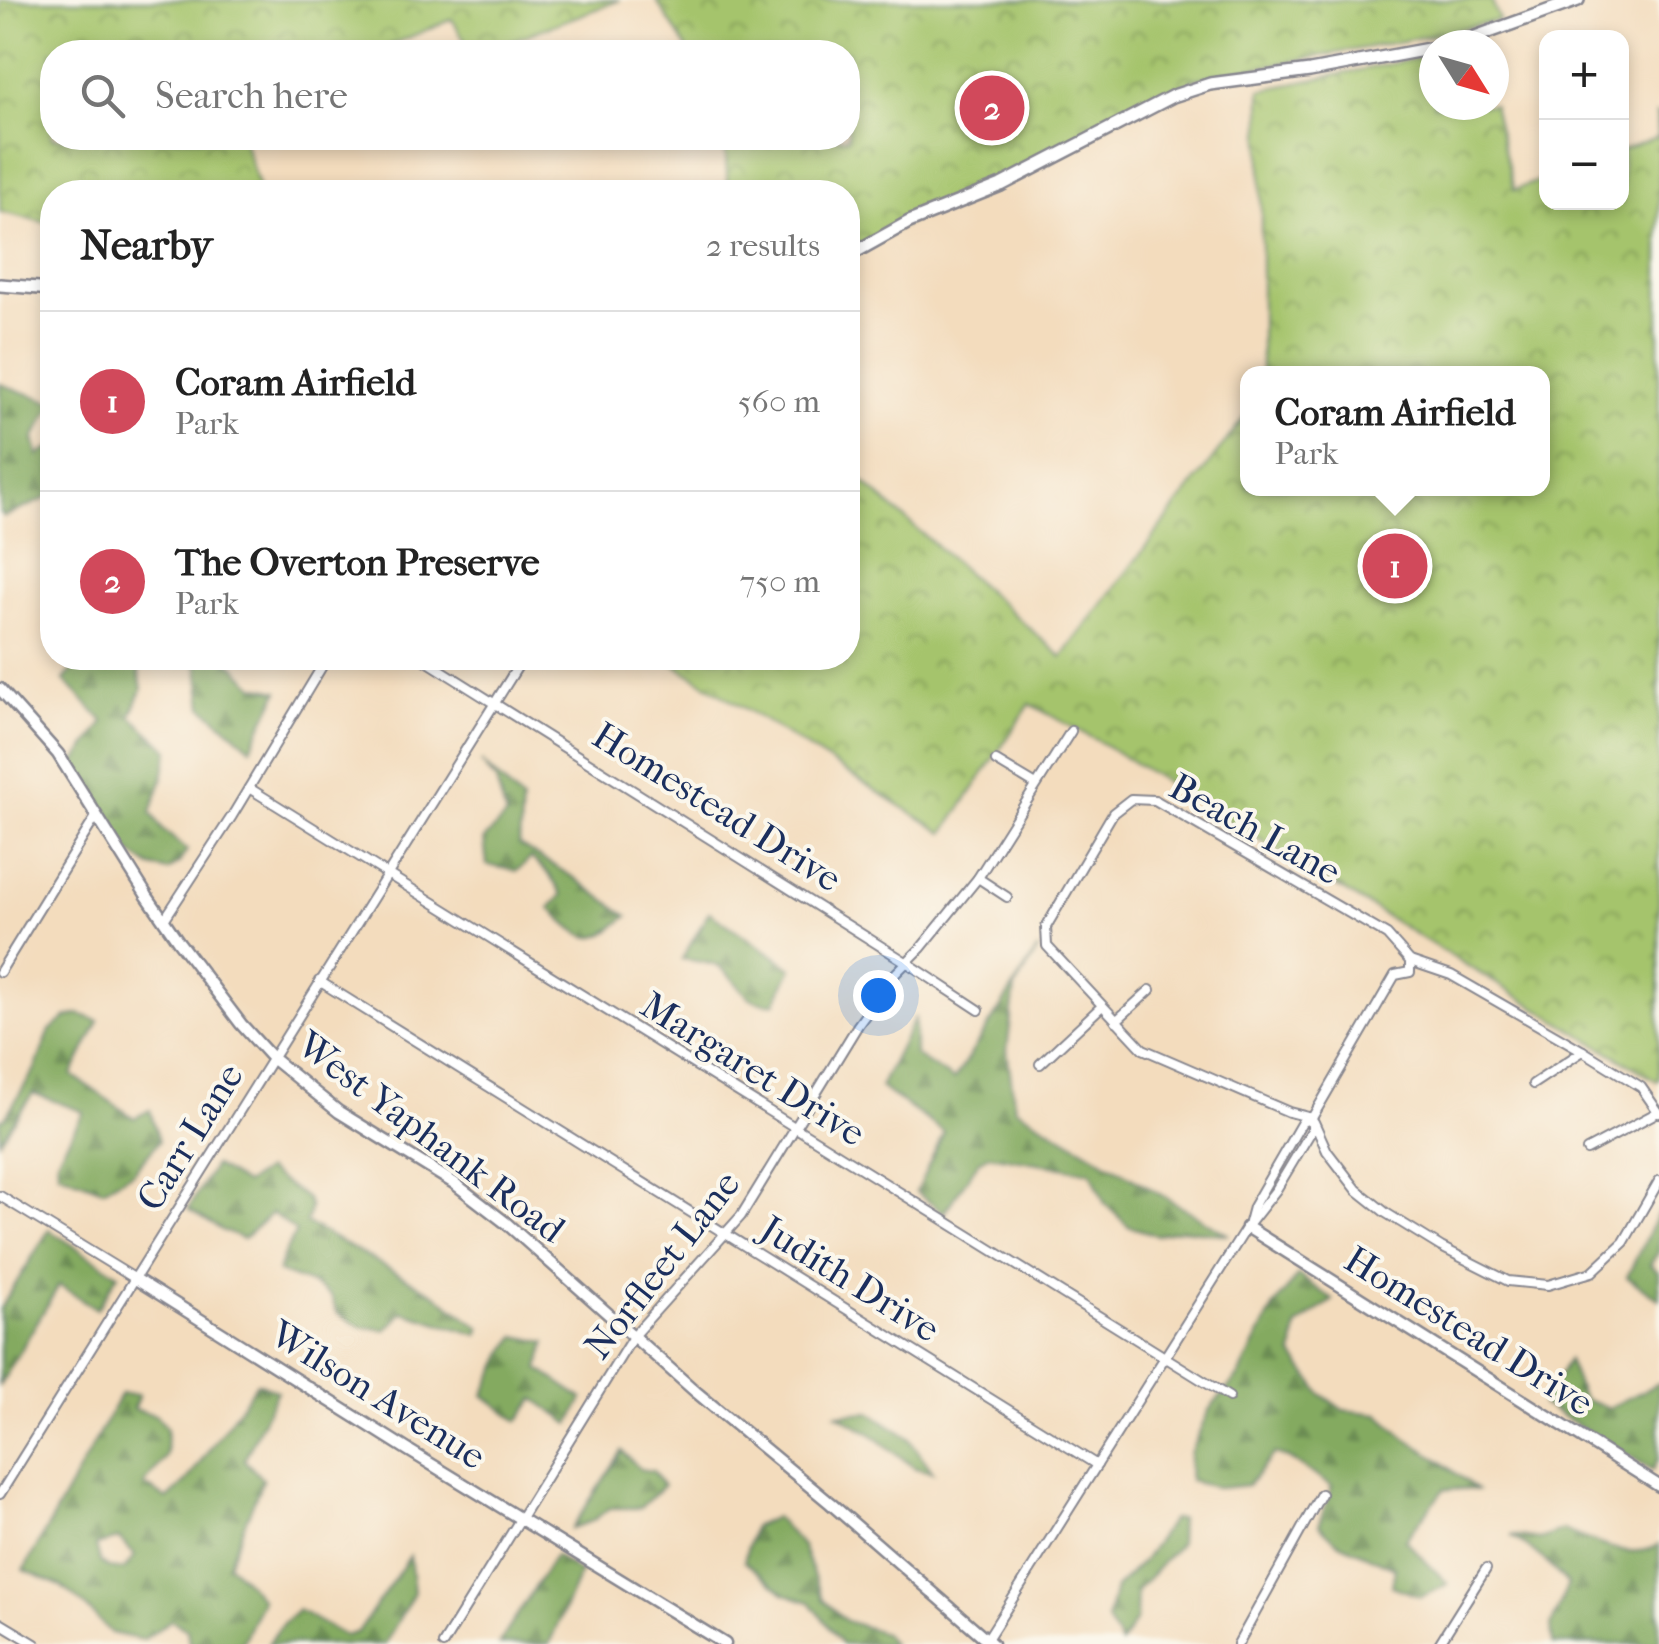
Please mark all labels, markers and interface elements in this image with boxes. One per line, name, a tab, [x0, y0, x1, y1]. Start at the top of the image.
north arrow	[1419, 30, 1509, 120]
map controls	[1539, 30, 1629, 210]
button: +	[1539, 30, 1629, 120]
search box	[40, 40, 860, 150]
icon: search	[75, 68, 130, 123]
pin: 2	[960, 70, 1024, 146]
text: Search here	[155, 73, 348, 118]
button: −	[1539, 120, 1629, 210]
text: Nearby	[80, 221, 212, 270]
text: 2 results	[706, 227, 820, 264]
text: Coram Airfield	[175, 360, 416, 405]
popup	[1240, 366, 1550, 496]
text: 1	[107, 383, 118, 420]
text: 560 m	[738, 383, 820, 420]
text: Coram Airfield	[1275, 390, 1515, 435]
text: Park	[175, 405, 239, 442]
text: Park	[1275, 435, 1338, 472]
pin: 1	[1362, 528, 1428, 604]
text: The Overton Preserve	[175, 540, 540, 585]
text: 2	[104, 563, 121, 600]
text: 750 m	[740, 563, 820, 600]
text: Park	[175, 585, 239, 622]
street label: Homestead Drive	[584, 713, 850, 901]
street label: Beach Lane	[1162, 764, 1348, 894]
your location	[853, 970, 904, 1021]
street label: Margaret Drive	[633, 982, 873, 1156]
street label: West Yaphank Road	[288, 1021, 574, 1252]
street label: Carr Lane	[127, 1055, 253, 1219]
street label: Norfleet Lane	[575, 1162, 749, 1368]
street label: Judith Drive	[750, 1205, 948, 1352]
street label: Homestead Drive	[1336, 1237, 1602, 1425]
street label: Wilson Avenue	[261, 1311, 494, 1479]

